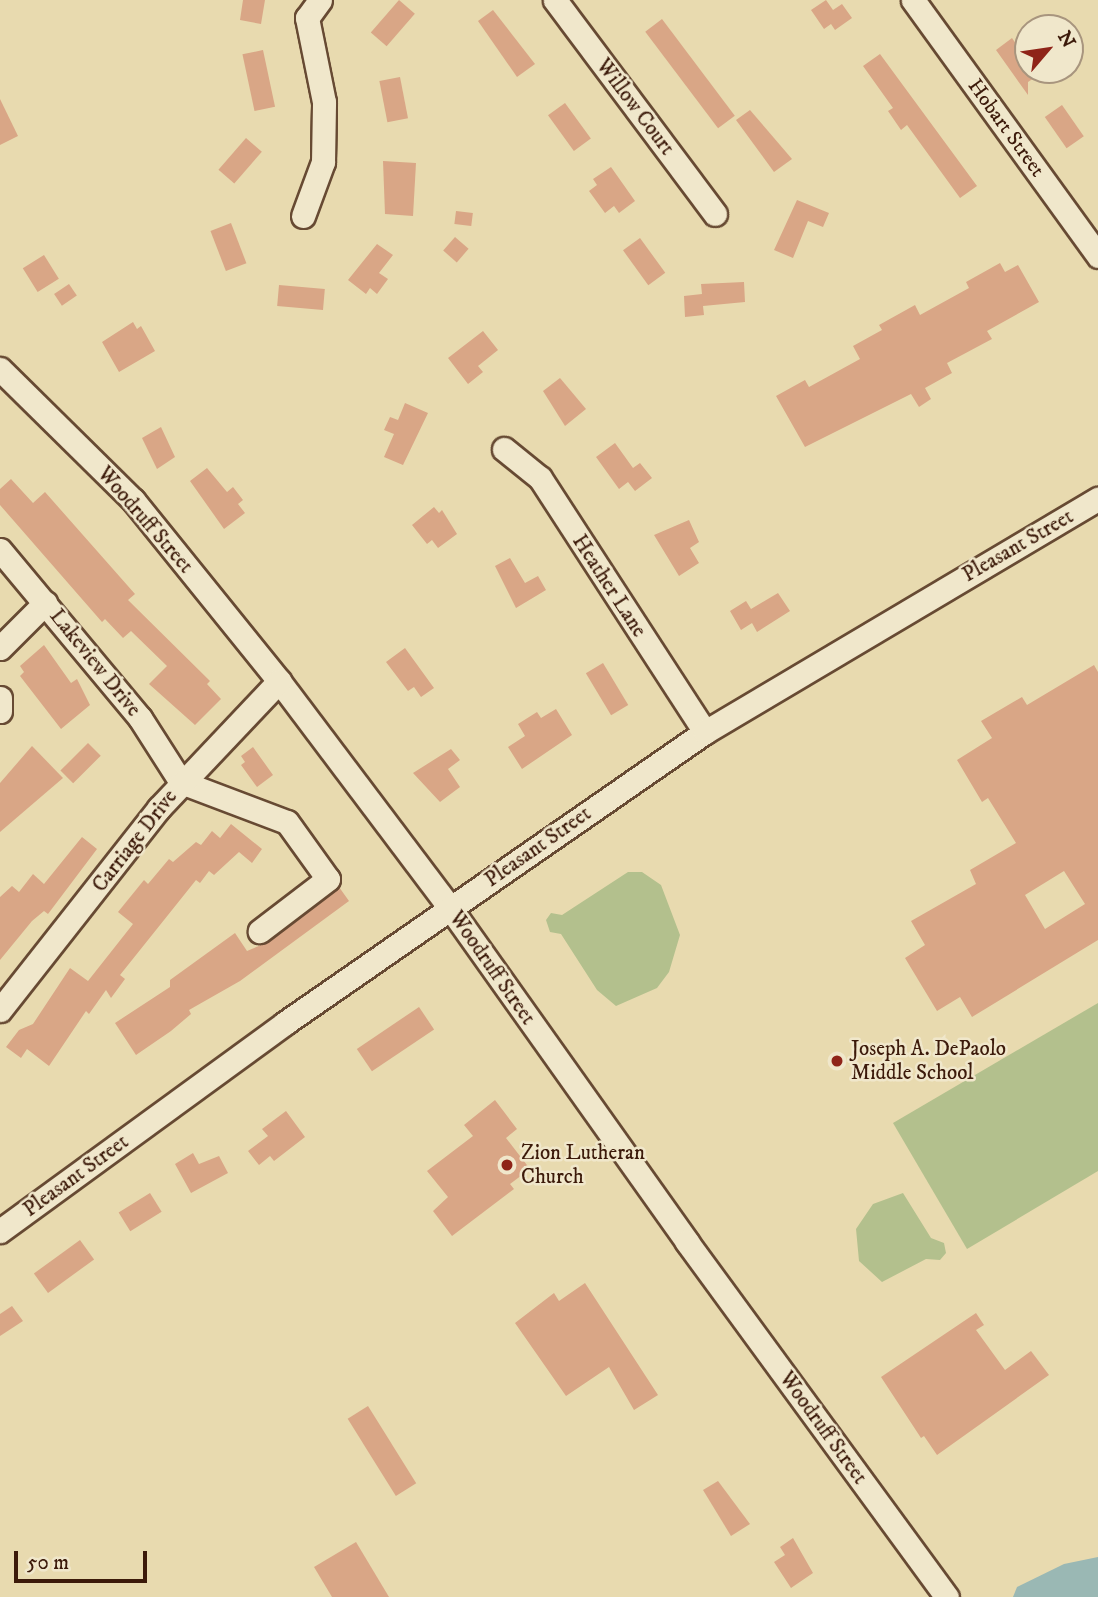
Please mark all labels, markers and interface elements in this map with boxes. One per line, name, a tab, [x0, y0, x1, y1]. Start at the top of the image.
north arrow	[1014, 14, 1084, 84]
text: N	[1052, 27, 1080, 52]
street label: Willow Court	[591, 54, 679, 160]
street label: Hobart Street	[962, 74, 1050, 182]
street label: Woodruff Street	[92, 462, 198, 578]
street label: Pleasant Street	[958, 504, 1078, 588]
street label: Heather Lane	[566, 530, 652, 642]
street label: Lakeview Drive	[44, 604, 146, 722]
street label: Carriage Drive	[87, 785, 183, 897]
street label: Pleasant Street	[480, 801, 596, 893]
street label: Woodruff Street	[444, 906, 540, 1030]
place label: Joseph A. DePaolo Middle School	[851, 1036, 1006, 1086]
marker: Joseph A. DePaolo Middle School	[829, 1053, 845, 1069]
street label: Pleasant Street	[19, 1129, 133, 1223]
place label: Zion Lutheran Church	[521, 1140, 645, 1190]
marker: Zion Lutheran Church	[499, 1157, 515, 1173]
street label: Woodruff Street	[774, 1367, 872, 1489]
scale bar	[18, 1538, 150, 1582]
text: 50 m	[27, 1550, 69, 1576]

